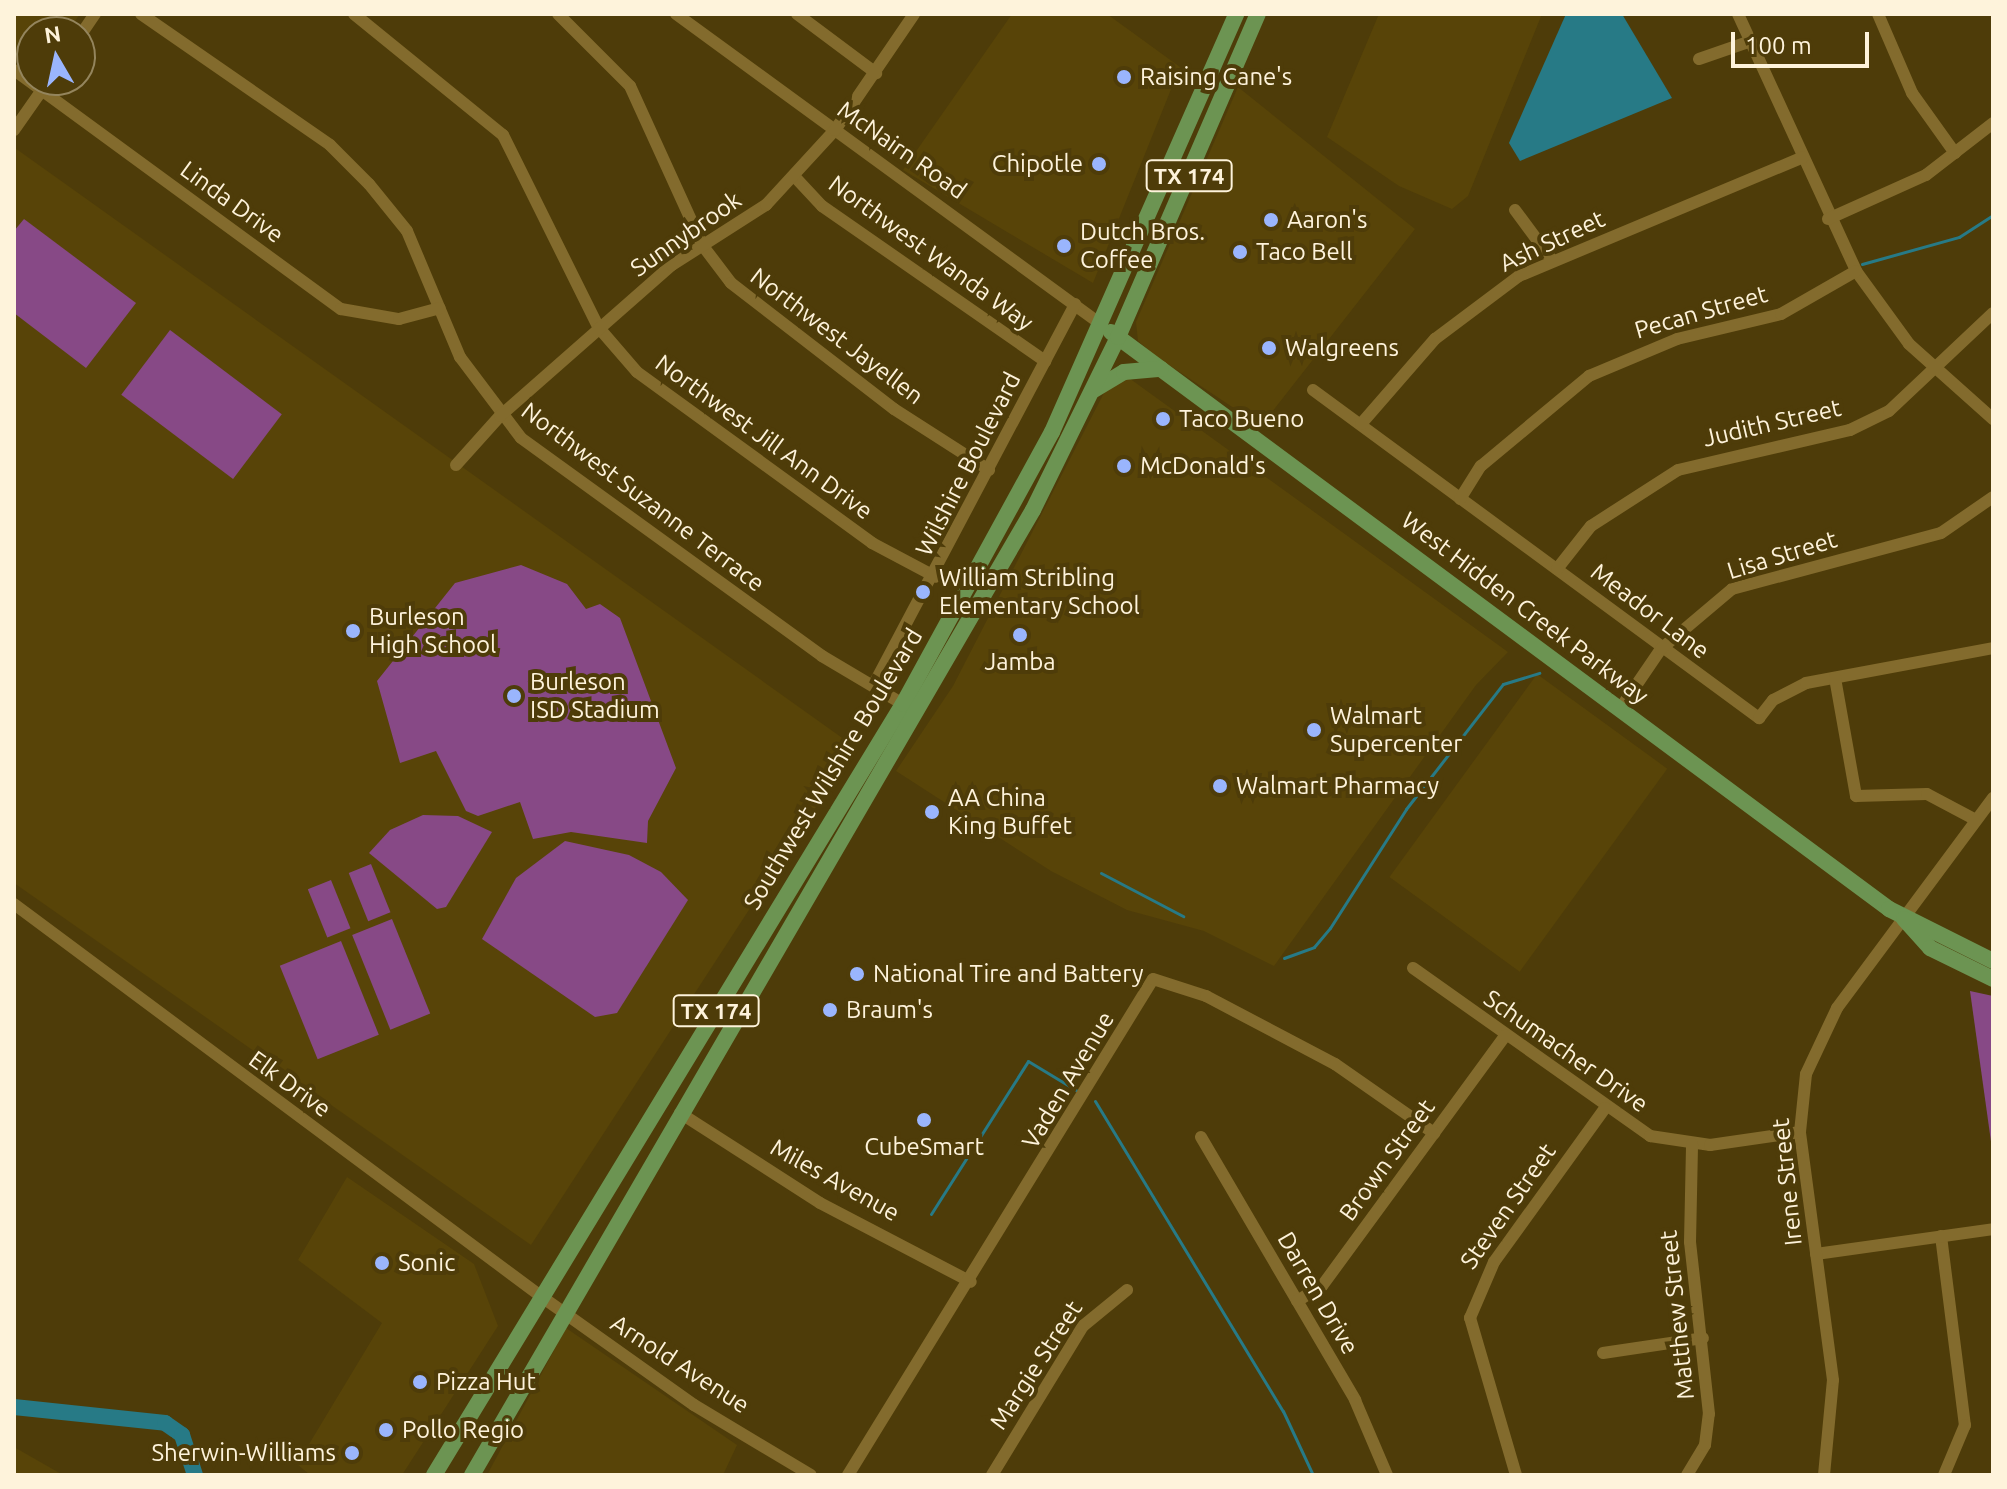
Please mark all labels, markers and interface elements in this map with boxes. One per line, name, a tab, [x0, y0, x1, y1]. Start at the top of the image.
north arrow	[16, 16, 96, 96]
scale bar	[1735, 16, 1873, 66]
text: N	[42, 20, 63, 47]
text: 100 m	[1745, 32, 1812, 59]
place label: Raising Cane's	[1140, 63, 1292, 91]
marker: Raising Cane's	[1115, 68, 1133, 86]
street label: McNairn Road	[832, 95, 972, 205]
place label: Chipotle	[992, 150, 1083, 178]
street label: Linda Drive	[175, 155, 289, 249]
marker: Chipotle	[1090, 155, 1108, 173]
road number: TX 174	[1145, 158, 1233, 194]
street label: Northwest Wanda Way	[823, 169, 1039, 337]
street label: Sunnybrook	[625, 185, 747, 283]
street label: Ash Street	[1495, 204, 1609, 278]
place label: Aaron's	[1287, 206, 1367, 234]
marker: Aaron's	[1262, 211, 1280, 229]
place label: Dutch Bros. Coffee	[1080, 218, 1205, 274]
marker: Dutch Bros. Coffee	[1055, 237, 1073, 255]
place label: Taco Bell	[1256, 238, 1352, 266]
marker: Taco Bell	[1231, 243, 1249, 261]
street label: Northwest Jayellen	[745, 262, 929, 410]
street label: Pecan Street	[1631, 279, 1771, 345]
place label: Walgreens	[1285, 334, 1399, 362]
marker: Walgreens	[1260, 339, 1278, 357]
street label: Northwest Jill Ann Drive	[650, 348, 878, 526]
street label: Wilshire Boulevard	[909, 367, 1027, 561]
street label: Judith Street	[1700, 393, 1844, 453]
street label: Northwest Suzanne Terrace	[516, 396, 770, 598]
place label: Taco Bueno	[1179, 405, 1304, 433]
marker: Taco Bueno	[1154, 410, 1172, 428]
place label: McDonald's	[1140, 452, 1266, 480]
marker: McDonald's	[1115, 457, 1133, 475]
street label: West Hidden Creek Parkway	[1396, 506, 1654, 710]
street label: Lisa Street	[1724, 525, 1840, 585]
street label: Meador Lane	[1585, 557, 1715, 665]
place label: William Stribling Elementary School	[939, 564, 1140, 620]
marker: William Stribling Elementary School	[914, 583, 932, 601]
place label: Burleson High School	[369, 603, 496, 659]
marker: Burleson High School	[344, 622, 362, 640]
street label: Southwest Wilshire Boulevard	[738, 623, 928, 915]
marker: Jamba	[1011, 626, 1029, 644]
place label: Jamba	[984, 648, 1056, 676]
place label: Burleson ISD Stadium	[530, 668, 660, 724]
marker: Burleson ISD Stadium	[505, 687, 523, 705]
place label: Walmart Supercenter	[1330, 702, 1462, 758]
marker: Walmart Supercenter	[1305, 721, 1323, 739]
place label: Walmart Pharmacy	[1236, 772, 1439, 800]
marker: Walmart Pharmacy	[1211, 777, 1229, 795]
place label: AA China King Buffet	[948, 784, 1072, 840]
marker: AA China King Buffet	[923, 803, 941, 821]
place label: National Tire and Battery	[873, 960, 1144, 988]
marker: National Tire and Battery	[848, 965, 866, 983]
street label: Schumacher Drive	[1478, 984, 1654, 1118]
road number: TX 174	[672, 993, 760, 1029]
place label: Braum's	[846, 996, 933, 1024]
marker: Braum's	[821, 1001, 839, 1019]
street label: Vaden Avenue	[1016, 1006, 1120, 1154]
street label: Elk Drive	[243, 1045, 337, 1123]
street label: Brown Street	[1333, 1094, 1441, 1226]
marker: CubeSmart	[915, 1111, 933, 1129]
street label: Irene Street	[1766, 1117, 1808, 1247]
street label: Miles Avenue	[765, 1133, 905, 1227]
place label: CubeSmart	[864, 1133, 984, 1161]
street label: Steven Street	[1454, 1138, 1562, 1274]
street label: Darren Drive	[1271, 1227, 1365, 1359]
street label: Matthew Street	[1654, 1229, 1700, 1401]
place label: Sonic	[398, 1249, 455, 1277]
marker: Sonic	[373, 1254, 391, 1272]
street label: Margie Street	[984, 1295, 1088, 1435]
street label: Arnold Avenue	[605, 1309, 755, 1419]
place label: Pizza Hut	[436, 1368, 536, 1396]
marker: Pizza Hut	[411, 1373, 429, 1391]
place label: Pollo Regio	[402, 1416, 524, 1444]
marker: Pollo Regio	[377, 1421, 395, 1439]
place label: Sherwin-Williams	[151, 1439, 336, 1467]
marker: Sherwin-Williams	[343, 1444, 361, 1462]

